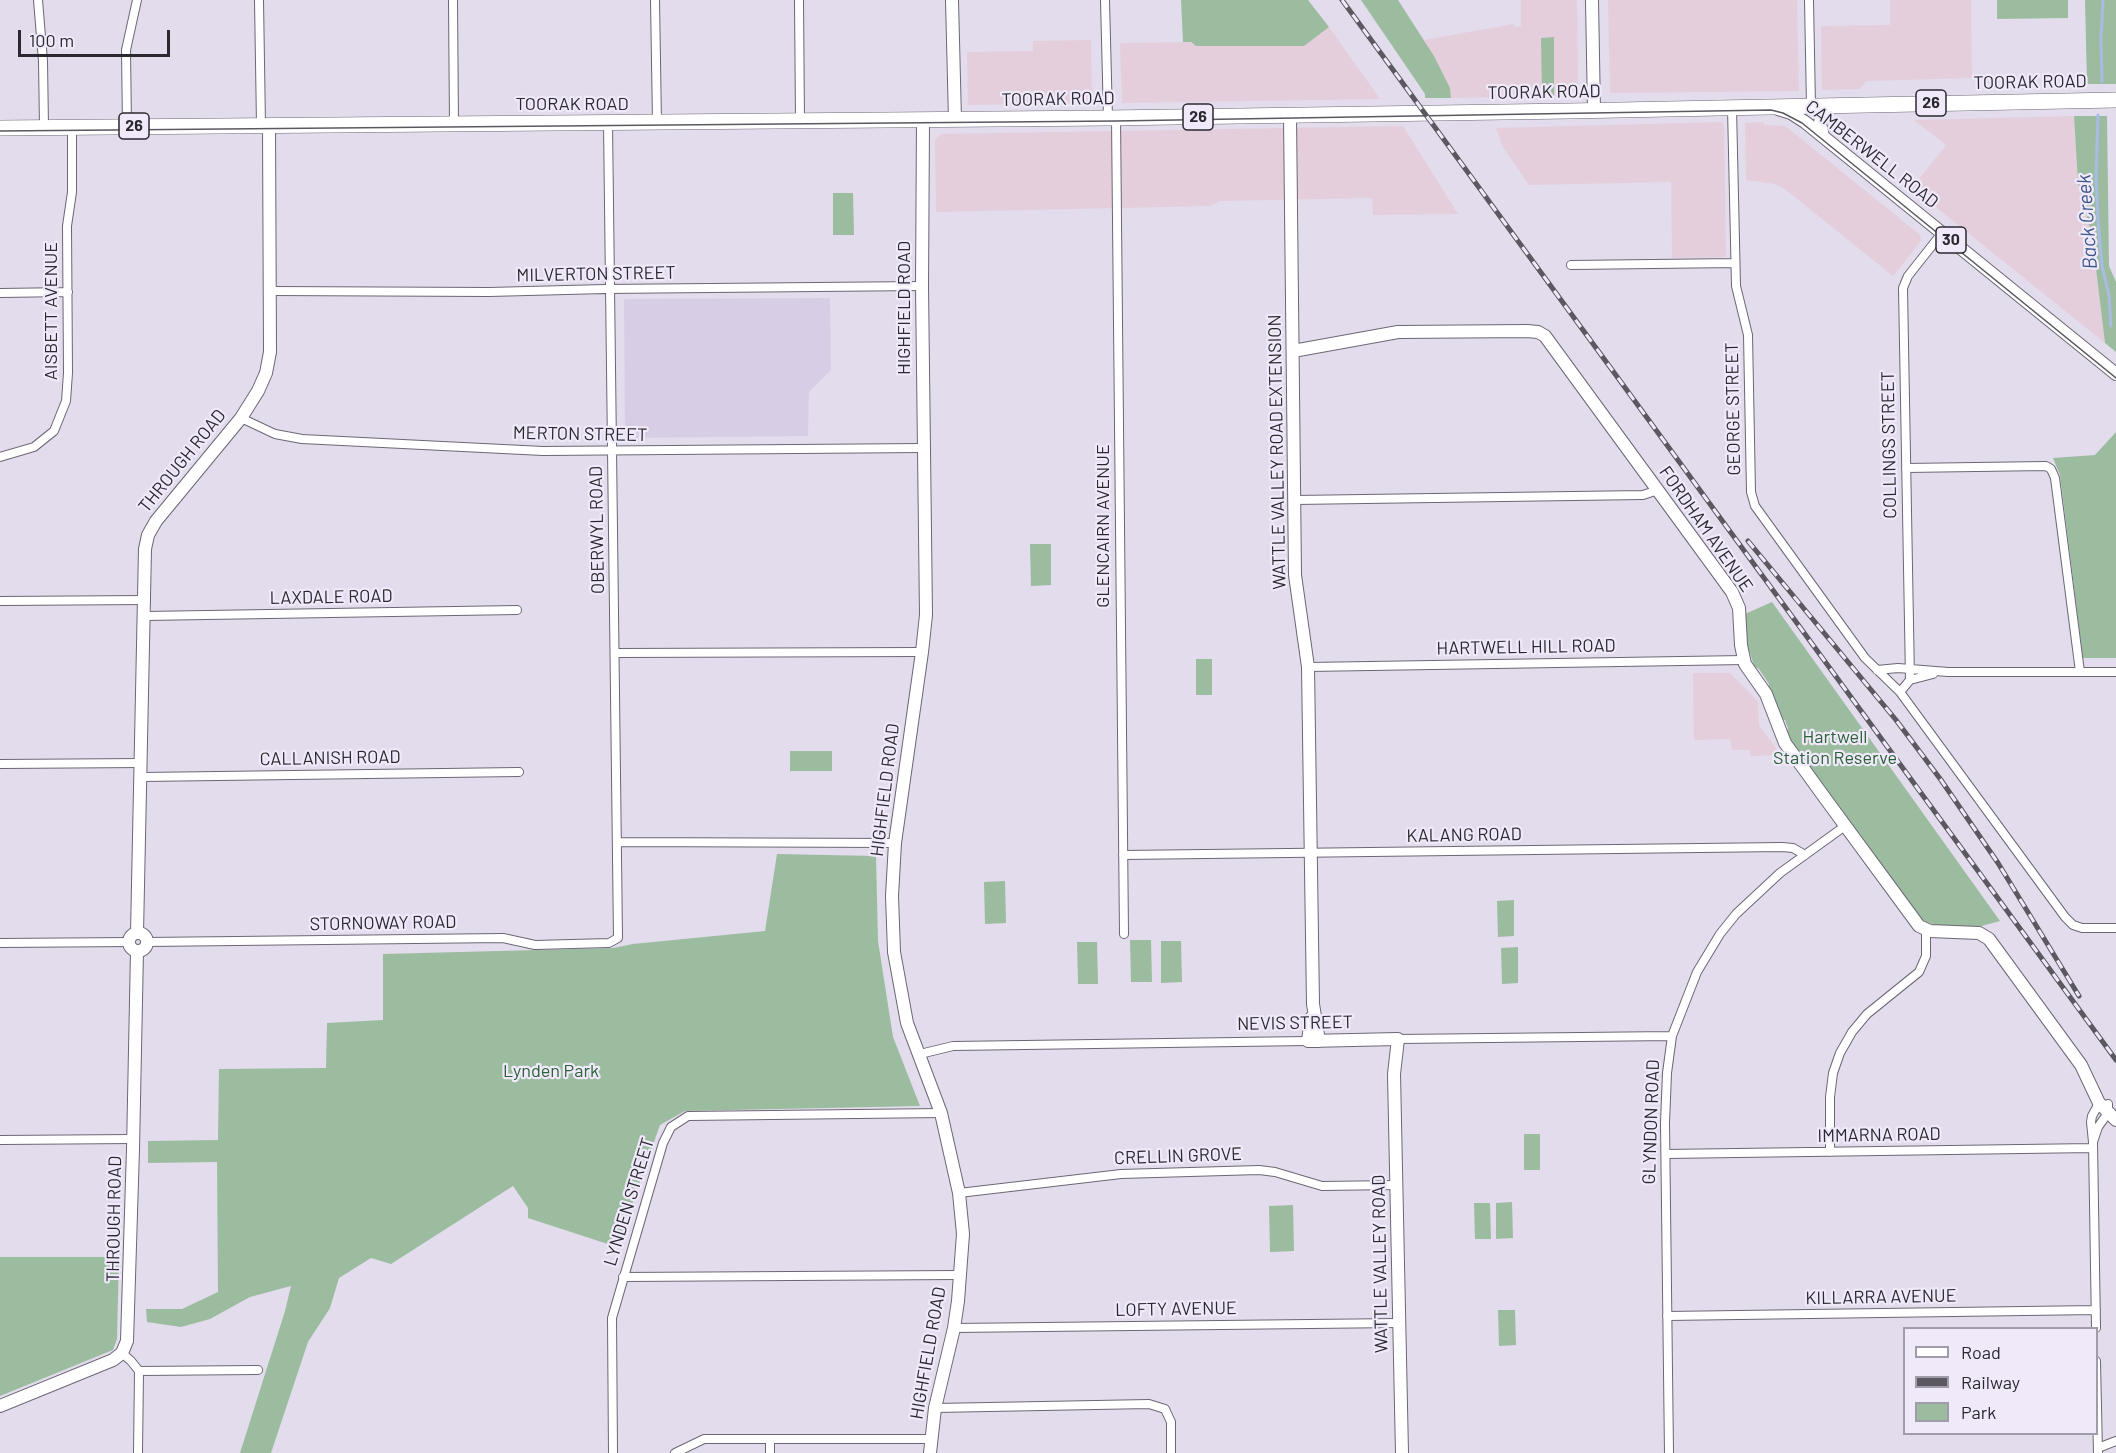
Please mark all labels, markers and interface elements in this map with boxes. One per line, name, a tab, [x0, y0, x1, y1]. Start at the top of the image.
scale bar	[21, 18, 172, 56]
text: 100 m	[29, 29, 74, 51]
street label: TOORAK ROAD	[1973, 70, 2087, 94]
street label: TOORAK ROAD	[1487, 80, 1601, 104]
street label: TOORAK ROAD	[1001, 87, 1115, 111]
road number: 26	[1916, 90, 1946, 116]
street label: TOORAK ROAD	[515, 93, 629, 115]
street label: CAMBERWELL ROAD	[1801, 95, 1943, 213]
road number: 26	[1183, 104, 1213, 130]
road number: 26	[119, 113, 149, 139]
water label: Back Creek	[2072, 174, 2102, 270]
road number: 30	[1936, 227, 1966, 253]
street label: HIGHFIELD ROAD	[893, 241, 915, 375]
street label: AISBETT AVENUE	[40, 242, 62, 380]
street label: MILVERTON STREET	[516, 262, 676, 286]
street label: WATTLE VALLEY ROAD EXTENSION	[1264, 314, 1290, 590]
street label: GEORGE STREET	[1721, 342, 1745, 476]
street label: COLLINGS STREET	[1877, 371, 1901, 519]
street label: THROUGH ROAD	[134, 405, 230, 517]
street label: MERTON STREET	[513, 422, 647, 446]
street label: GLENCAIRN AVENUE	[1092, 444, 1114, 608]
street label: FORDHAM AVENUE	[1654, 462, 1758, 596]
street label: OBERWYL ROAD	[585, 466, 609, 594]
street label: LAXDALE ROAD	[269, 585, 393, 609]
street label: HARTWELL HILL ROAD	[1436, 635, 1616, 659]
street label: HIGHFIELD ROAD	[866, 722, 904, 858]
park label: Hartwell Station Reserve	[1773, 726, 1897, 768]
street label: CALLANISH ROAD	[259, 746, 401, 770]
street label: KALANG ROAD	[1406, 823, 1522, 847]
street label: STORNOWAY ROAD	[309, 911, 457, 935]
street label: NEVIS STREET	[1237, 1011, 1353, 1035]
street label: GLYNDON ROAD	[1638, 1059, 1664, 1185]
park label: Lynden Park	[503, 1060, 599, 1082]
street label: IMMARNA ROAD	[1817, 1123, 1941, 1147]
street label: LYNDEN STREET	[599, 1135, 659, 1269]
street label: CRELLIN GROVE	[1114, 1143, 1242, 1169]
street label: THROUGH ROAD	[102, 1156, 126, 1282]
street label: WATTLE VALLEY ROAD	[1368, 1175, 1392, 1353]
street label: HIGHFIELD ROAD	[906, 1285, 950, 1421]
street label: KILLARRA AVENUE	[1805, 1285, 1957, 1309]
street label: LOFTY AVENUE	[1115, 1297, 1237, 1321]
legend	[1903, 1327, 2098, 1435]
text: Road	[1961, 1341, 2001, 1363]
text: Railway	[1961, 1371, 2020, 1393]
text: Park	[1961, 1401, 1996, 1423]

